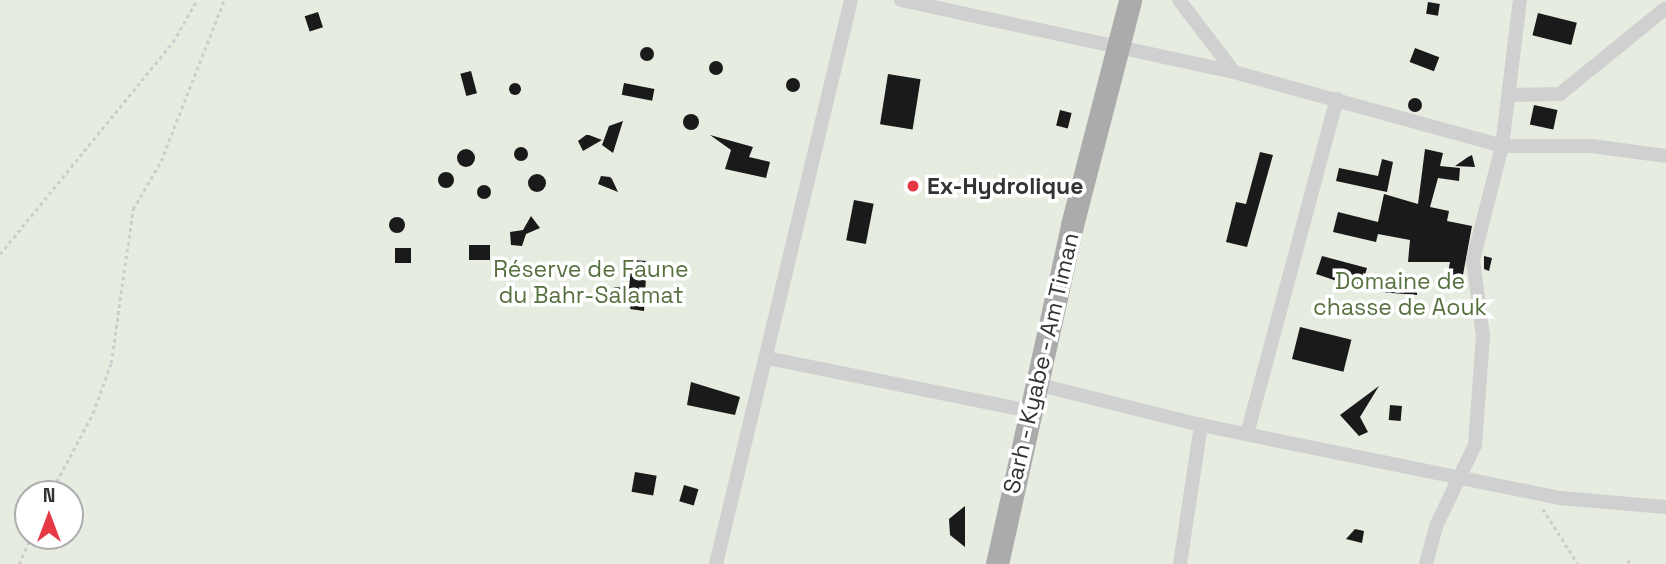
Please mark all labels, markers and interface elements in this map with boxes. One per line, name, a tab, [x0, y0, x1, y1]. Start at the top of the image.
place label: Ex-Hydrolique	[927, 172, 1084, 200]
marker: Ex-Hydrolique	[905, 178, 921, 194]
street label: Sarh - Kyabe - Am Timan	[997, 228, 1085, 498]
park label: Réserve de Faune du Bahr-Salamat	[493, 255, 689, 309]
park label: Domaine de chasse de Aouk	[1313, 267, 1487, 321]
north arrow	[14, 480, 84, 550]
text: N	[43, 483, 55, 508]

